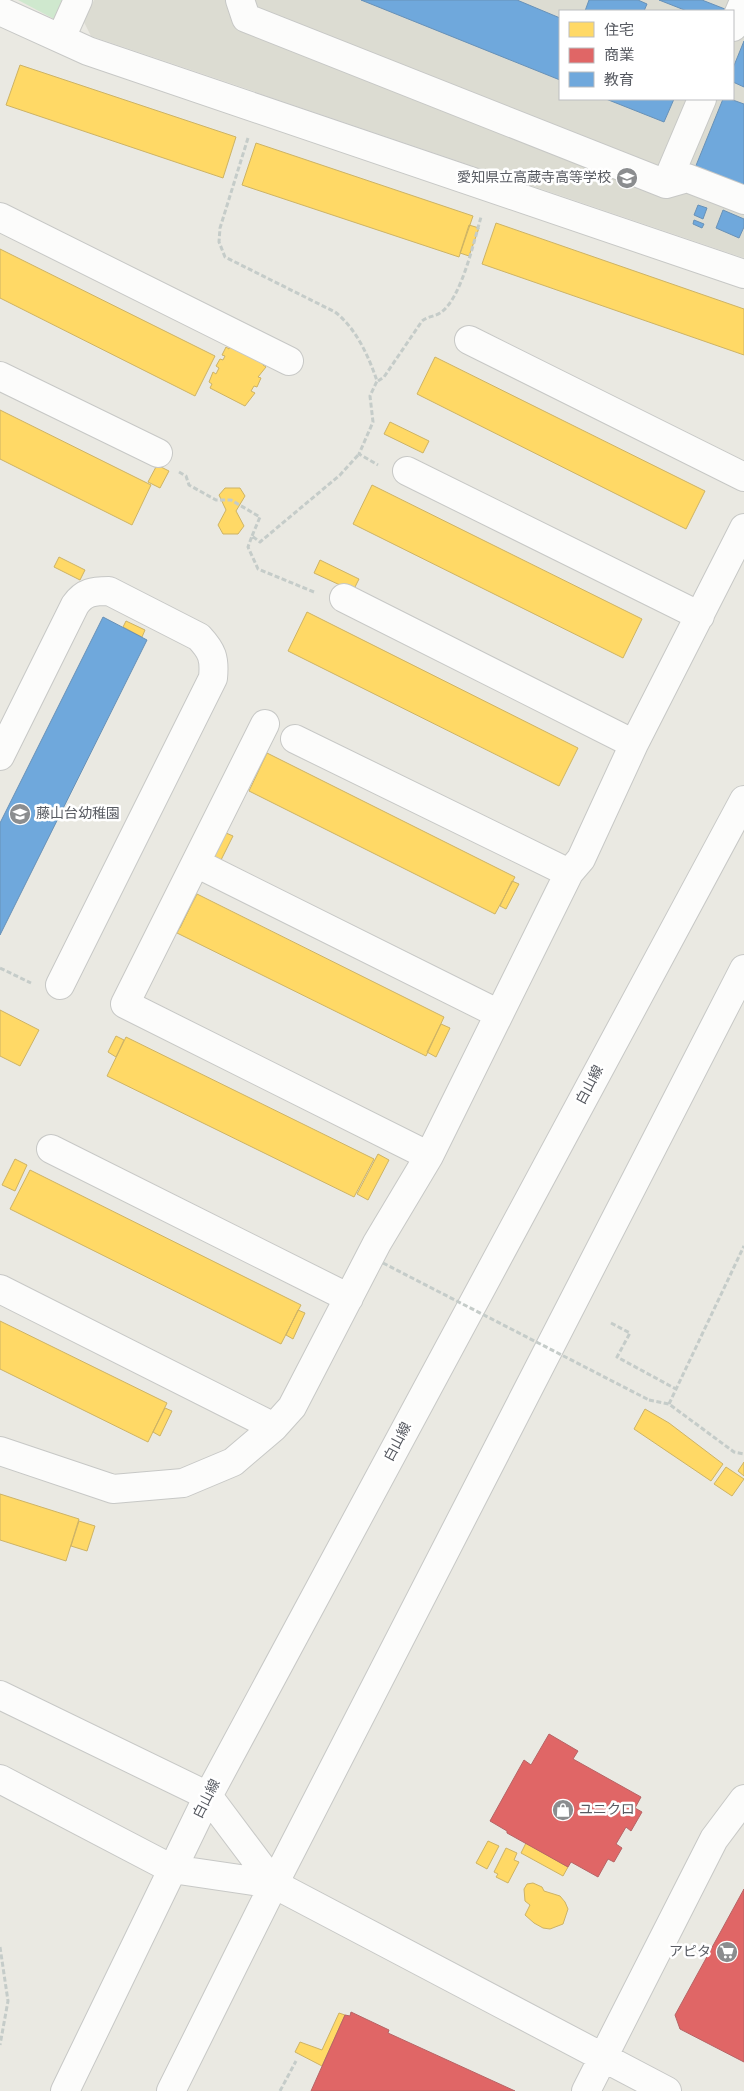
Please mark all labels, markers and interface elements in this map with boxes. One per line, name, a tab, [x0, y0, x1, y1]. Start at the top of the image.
legend	[559, 10, 734, 100]
text: 住宅	[604, 22, 634, 38]
text: 商業	[604, 47, 634, 63]
text: 教育	[604, 72, 634, 88]
school or university icon: 愛知県立高蔵寺高等学校	[615, 166, 639, 190]
place label: 愛知県立高蔵寺高等学校	[457, 169, 611, 185]
school or university icon: 藤山台幼稚園	[8, 802, 32, 826]
place label: 藤山台幼稚園	[36, 805, 120, 821]
street label: 白山線	[573, 1063, 606, 1107]
street label: 白山線	[381, 1420, 414, 1464]
street label: 白山線	[190, 1777, 223, 1821]
shop icon: ユニクロ	[551, 1798, 575, 1822]
place label: ユニクロ	[579, 1802, 635, 1817]
supermarket icon: アピタ	[715, 1940, 739, 1964]
place label: アピタ	[669, 1944, 711, 1959]

